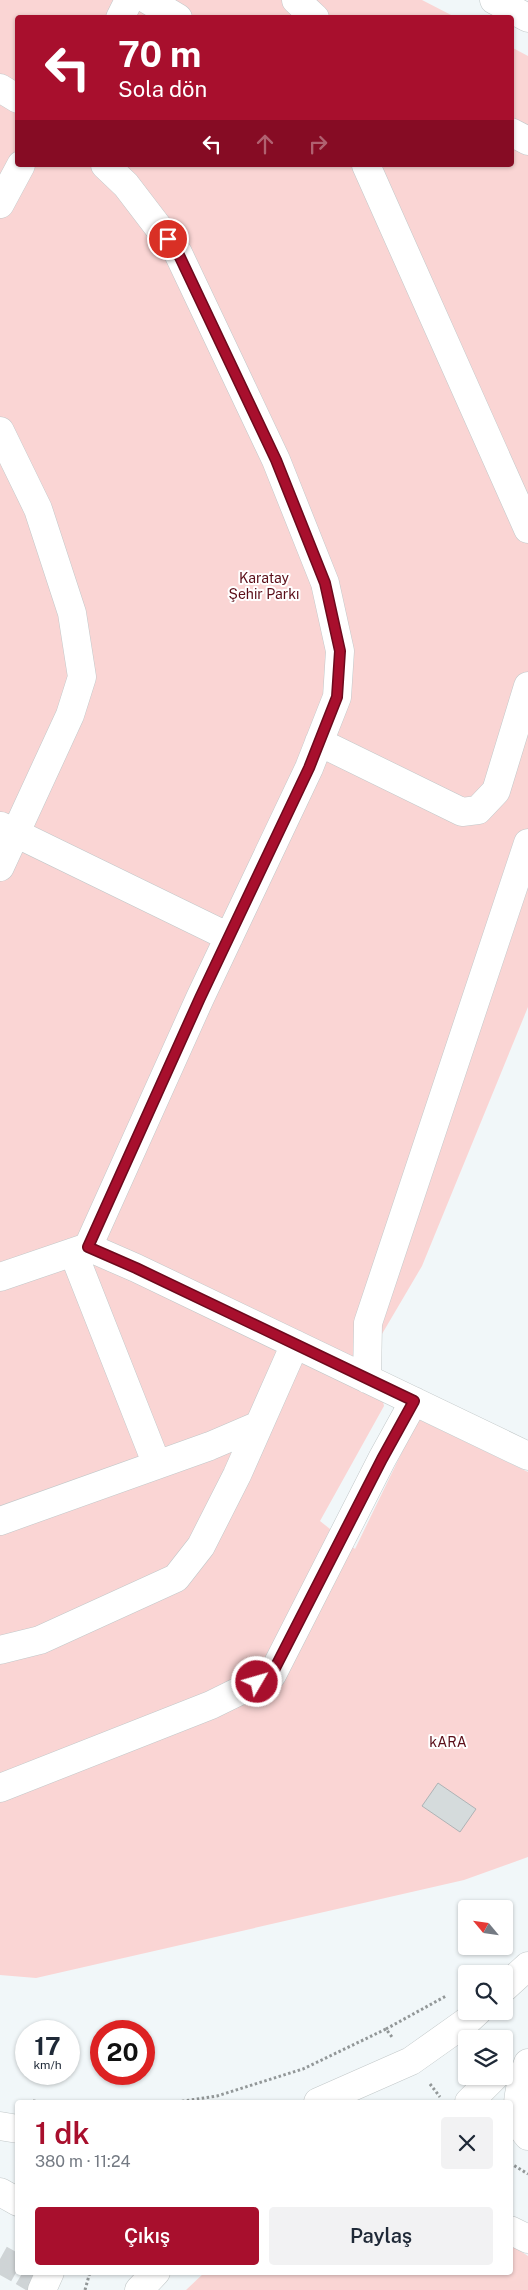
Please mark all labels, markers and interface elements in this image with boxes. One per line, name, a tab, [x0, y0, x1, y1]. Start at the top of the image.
text: 70 m	[118, 34, 201, 75]
icon: left	[35, 35, 100, 100]
text: Sola dön	[118, 76, 207, 102]
icon: left	[198, 130, 226, 158]
icon: ahead	[251, 130, 279, 158]
icon: right	[304, 130, 332, 158]
pin	[147, 218, 189, 260]
icon: arrive	[154, 225, 182, 253]
park label: Karatay Şehir Parkı	[229, 570, 299, 602]
position arrow	[230, 1655, 282, 1707]
park label: kARA	[429, 1734, 467, 1750]
north arrow	[458, 1900, 512, 1955]
map controls	[458, 1900, 513, 2085]
button: search	[458, 1965, 513, 2020]
speed limit sign: 20	[90, 2020, 155, 2085]
button: layers	[458, 2030, 513, 2085]
text: 17	[34, 2031, 61, 2061]
text: km/h	[33, 2058, 62, 2072]
text: 1 dk	[35, 2115, 90, 2151]
button: close	[441, 2117, 493, 2169]
text: 380 m · 11:24	[35, 2152, 131, 2171]
button: Çıkış	[35, 2207, 259, 2265]
button: Paylaş	[269, 2207, 493, 2265]

